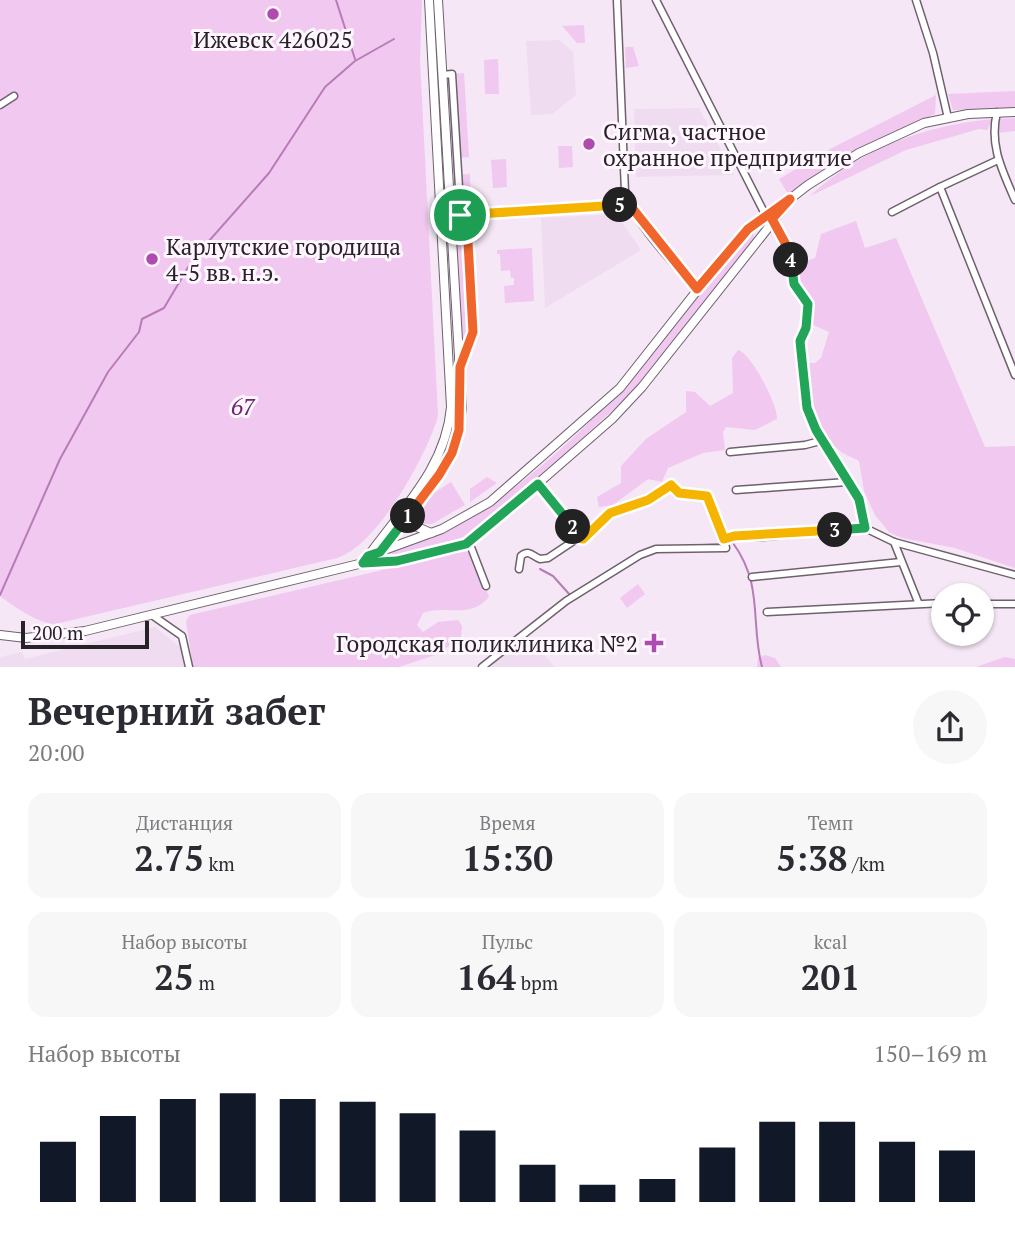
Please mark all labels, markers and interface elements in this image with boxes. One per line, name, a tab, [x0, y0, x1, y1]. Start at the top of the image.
marker: Ижевск 426025	[265, 6, 281, 22]
place label: Ижевск 426025	[193, 24, 353, 55]
place label: Сигма, частное охранное предприятие	[603, 116, 852, 173]
marker: Сигма, частное охранное предприятие	[581, 136, 597, 152]
pin	[430, 185, 490, 245]
pin: 5	[602, 188, 638, 222]
text: 5	[614, 192, 625, 217]
icon: arrive	[441, 196, 479, 234]
place label: Карлутские городища 4-5 вв. н.э.	[166, 231, 401, 288]
pin: 4	[774, 243, 808, 278]
text: 4	[785, 247, 796, 272]
marker: Карлутские городища 4-5 вв. н.э.	[144, 251, 160, 267]
park label: 67	[231, 391, 256, 422]
pin: 1	[390, 498, 426, 534]
text: 1	[402, 503, 413, 528]
pin: 2	[556, 510, 590, 544]
pin: 3	[818, 512, 852, 548]
text: 2	[567, 514, 578, 539]
text: 3	[829, 517, 840, 542]
map controls	[931, 583, 994, 646]
button: locate	[931, 583, 994, 646]
scale bar	[21, 618, 149, 650]
text: 200 m	[32, 620, 83, 645]
place label: Городская поликлиника №2	[336, 628, 638, 659]
marker: Городская поликлиника №2	[644, 633, 664, 653]
text: Вечерний забег	[28, 686, 325, 736]
button: share	[913, 690, 987, 764]
text: 20:00	[28, 737, 85, 768]
text: Дистанция	[136, 810, 233, 835]
text: Время	[479, 810, 536, 835]
text: Темп	[808, 810, 853, 835]
text: 2.75	[134, 835, 204, 881]
text: 15:30	[462, 835, 553, 881]
text: 5:38	[776, 835, 847, 881]
text: km	[204, 851, 235, 876]
text: /km	[847, 851, 885, 876]
text: Набор высоты	[121, 929, 248, 954]
text: Пульс	[482, 929, 533, 954]
text: kcal	[814, 929, 847, 954]
text: 25	[154, 954, 194, 1000]
text: 164	[457, 954, 516, 1000]
text: 201	[801, 954, 860, 1000]
text: m	[194, 970, 215, 995]
text: bpm	[516, 970, 558, 995]
text: Набор высоты	[28, 1038, 181, 1069]
text: 150–169 m	[874, 1038, 987, 1069]

